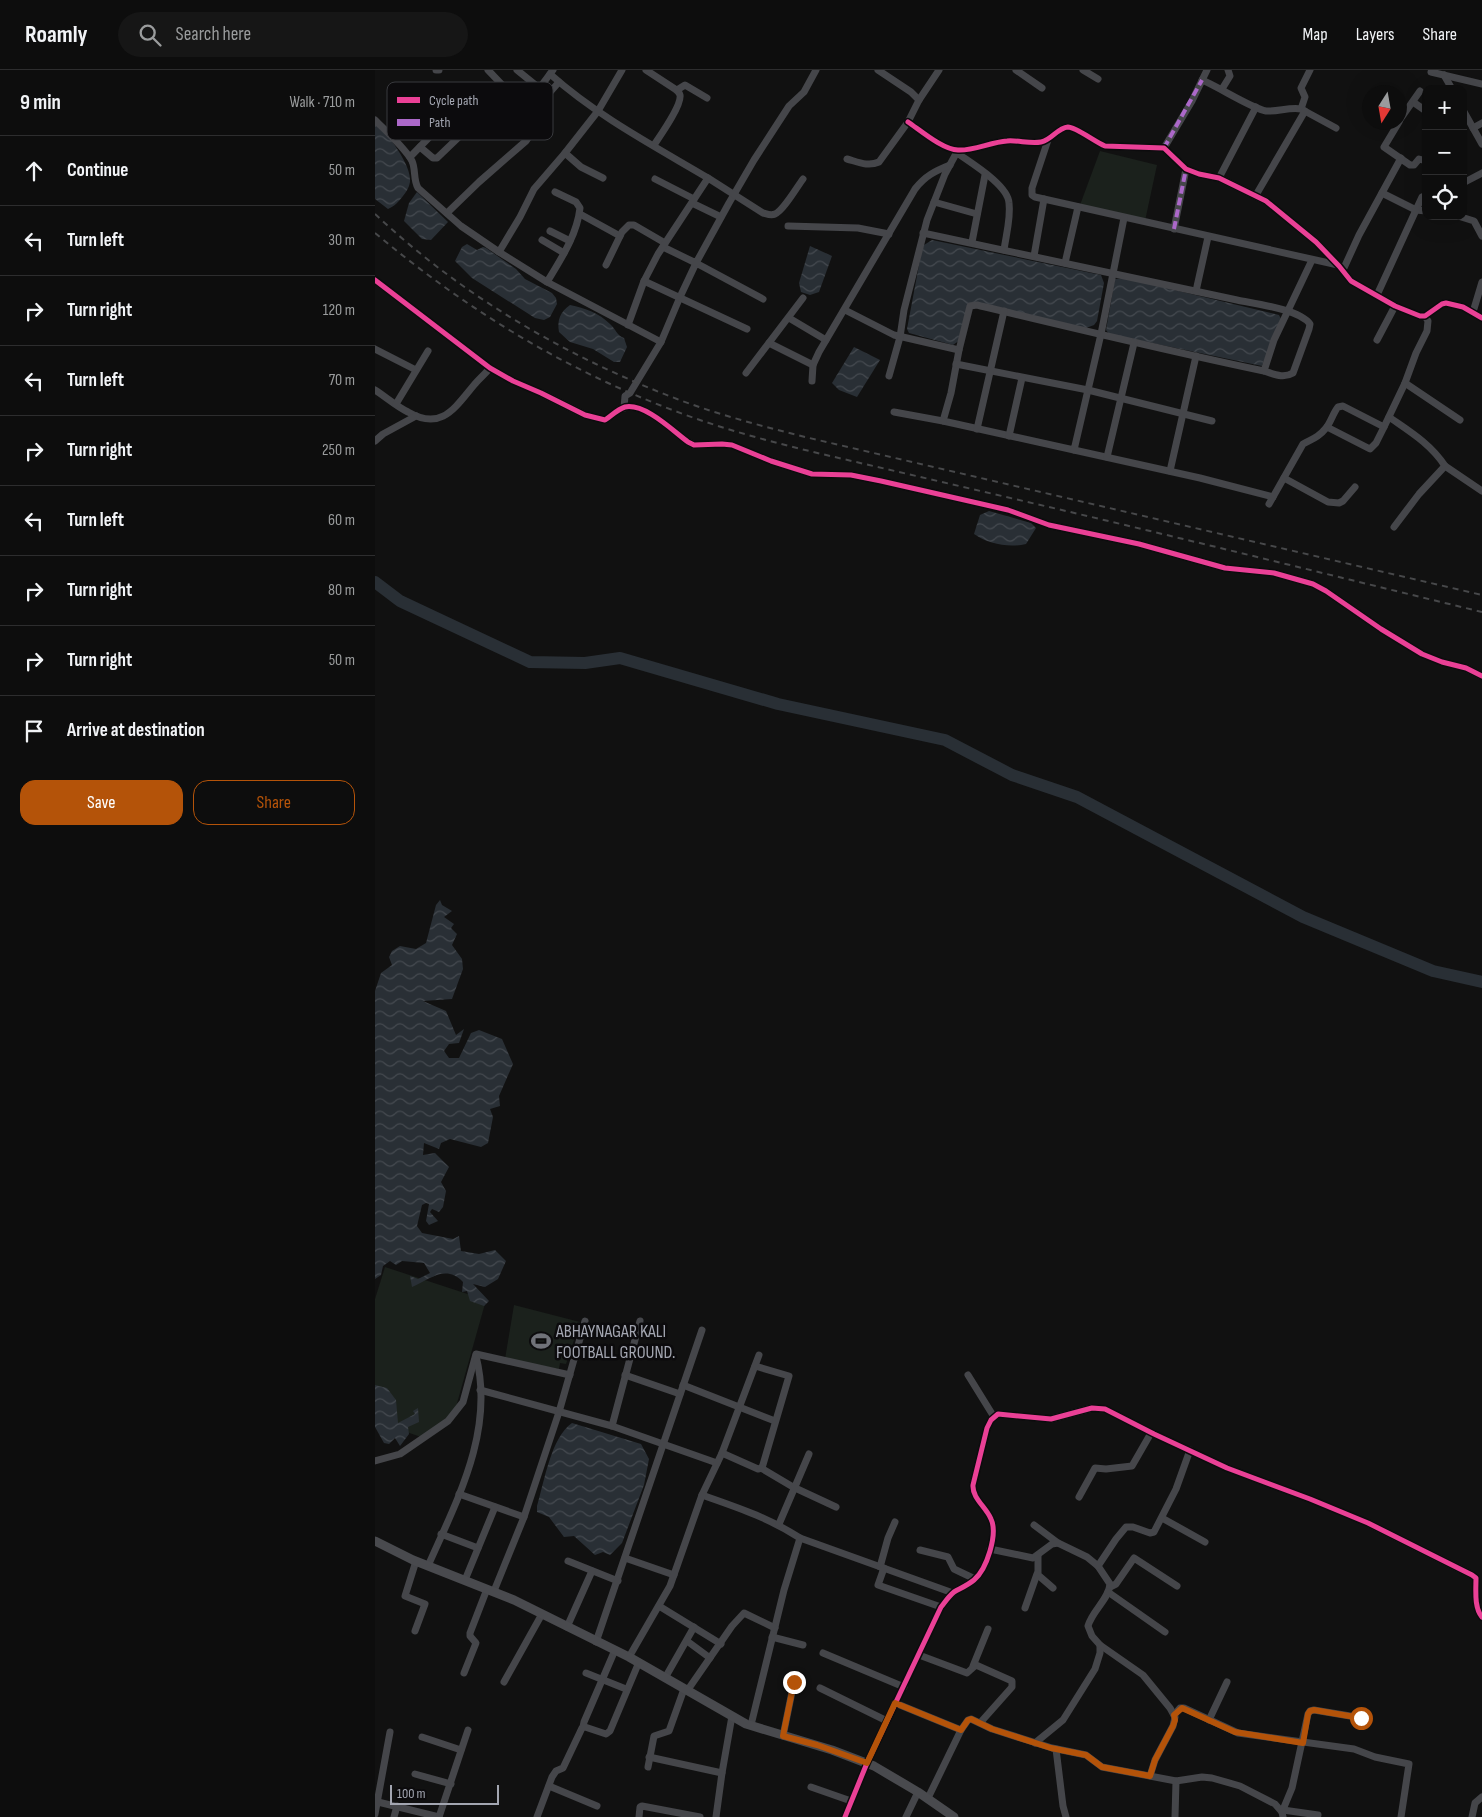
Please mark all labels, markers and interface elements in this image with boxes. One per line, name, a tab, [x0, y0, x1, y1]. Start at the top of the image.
search box	[118, 12, 468, 57]
text: Roamly	[25, 20, 88, 49]
icon: search	[136, 21, 164, 49]
text: Search here	[176, 23, 251, 46]
text: Map	[1303, 24, 1328, 45]
text: Layers	[1356, 24, 1395, 45]
text: Share	[1423, 24, 1457, 45]
legend	[387, 82, 553, 140]
north arrow	[1362, 85, 1407, 130]
map controls	[1422, 85, 1467, 220]
button: +	[1422, 85, 1467, 130]
text: 9 min	[20, 90, 61, 115]
text: Cycle path	[429, 92, 479, 109]
text: Walk · 710 m	[289, 93, 355, 112]
text: Path	[429, 114, 450, 131]
button: −	[1422, 130, 1467, 175]
icon: ahead	[20, 157, 48, 185]
text: Continue	[67, 159, 128, 182]
text: 50 m	[329, 161, 355, 180]
button: locate	[1422, 175, 1467, 220]
icon: left	[20, 227, 48, 255]
text: Turn left	[67, 229, 124, 252]
text: 30 m	[328, 231, 355, 250]
icon: right	[20, 297, 48, 325]
text: Turn right	[67, 299, 132, 322]
text: 120 m	[323, 301, 355, 320]
icon: left	[20, 367, 48, 395]
text: Turn left	[67, 369, 124, 392]
text: 70 m	[329, 371, 355, 390]
icon: right	[20, 437, 48, 465]
text: Turn right	[67, 439, 132, 462]
text: 250 m	[322, 441, 355, 460]
icon: left	[20, 507, 48, 535]
text: Turn left	[67, 509, 124, 532]
text: 60 m	[328, 511, 355, 530]
icon: right	[20, 577, 48, 605]
text: Turn right	[67, 579, 132, 602]
text: 80 m	[328, 581, 355, 600]
icon: right	[20, 647, 48, 675]
text: Turn right	[67, 649, 132, 672]
text: 50 m	[329, 651, 355, 670]
icon: arrive	[20, 717, 48, 745]
text: Arrive at destination	[67, 719, 205, 742]
button: Save	[20, 780, 183, 825]
button: Share	[193, 780, 355, 825]
place label: ABHAYNAGAR KALI FOOTBALL GROUND.	[555, 1321, 675, 1363]
sports icon: ABHAYNAGAR KALI FOOTBALL GROUND.	[530, 1330, 552, 1352]
route end	[783, 1671, 806, 1694]
route start	[1350, 1707, 1373, 1730]
scale bar	[390, 1782, 499, 1805]
text: 100 m	[397, 1785, 426, 1802]

